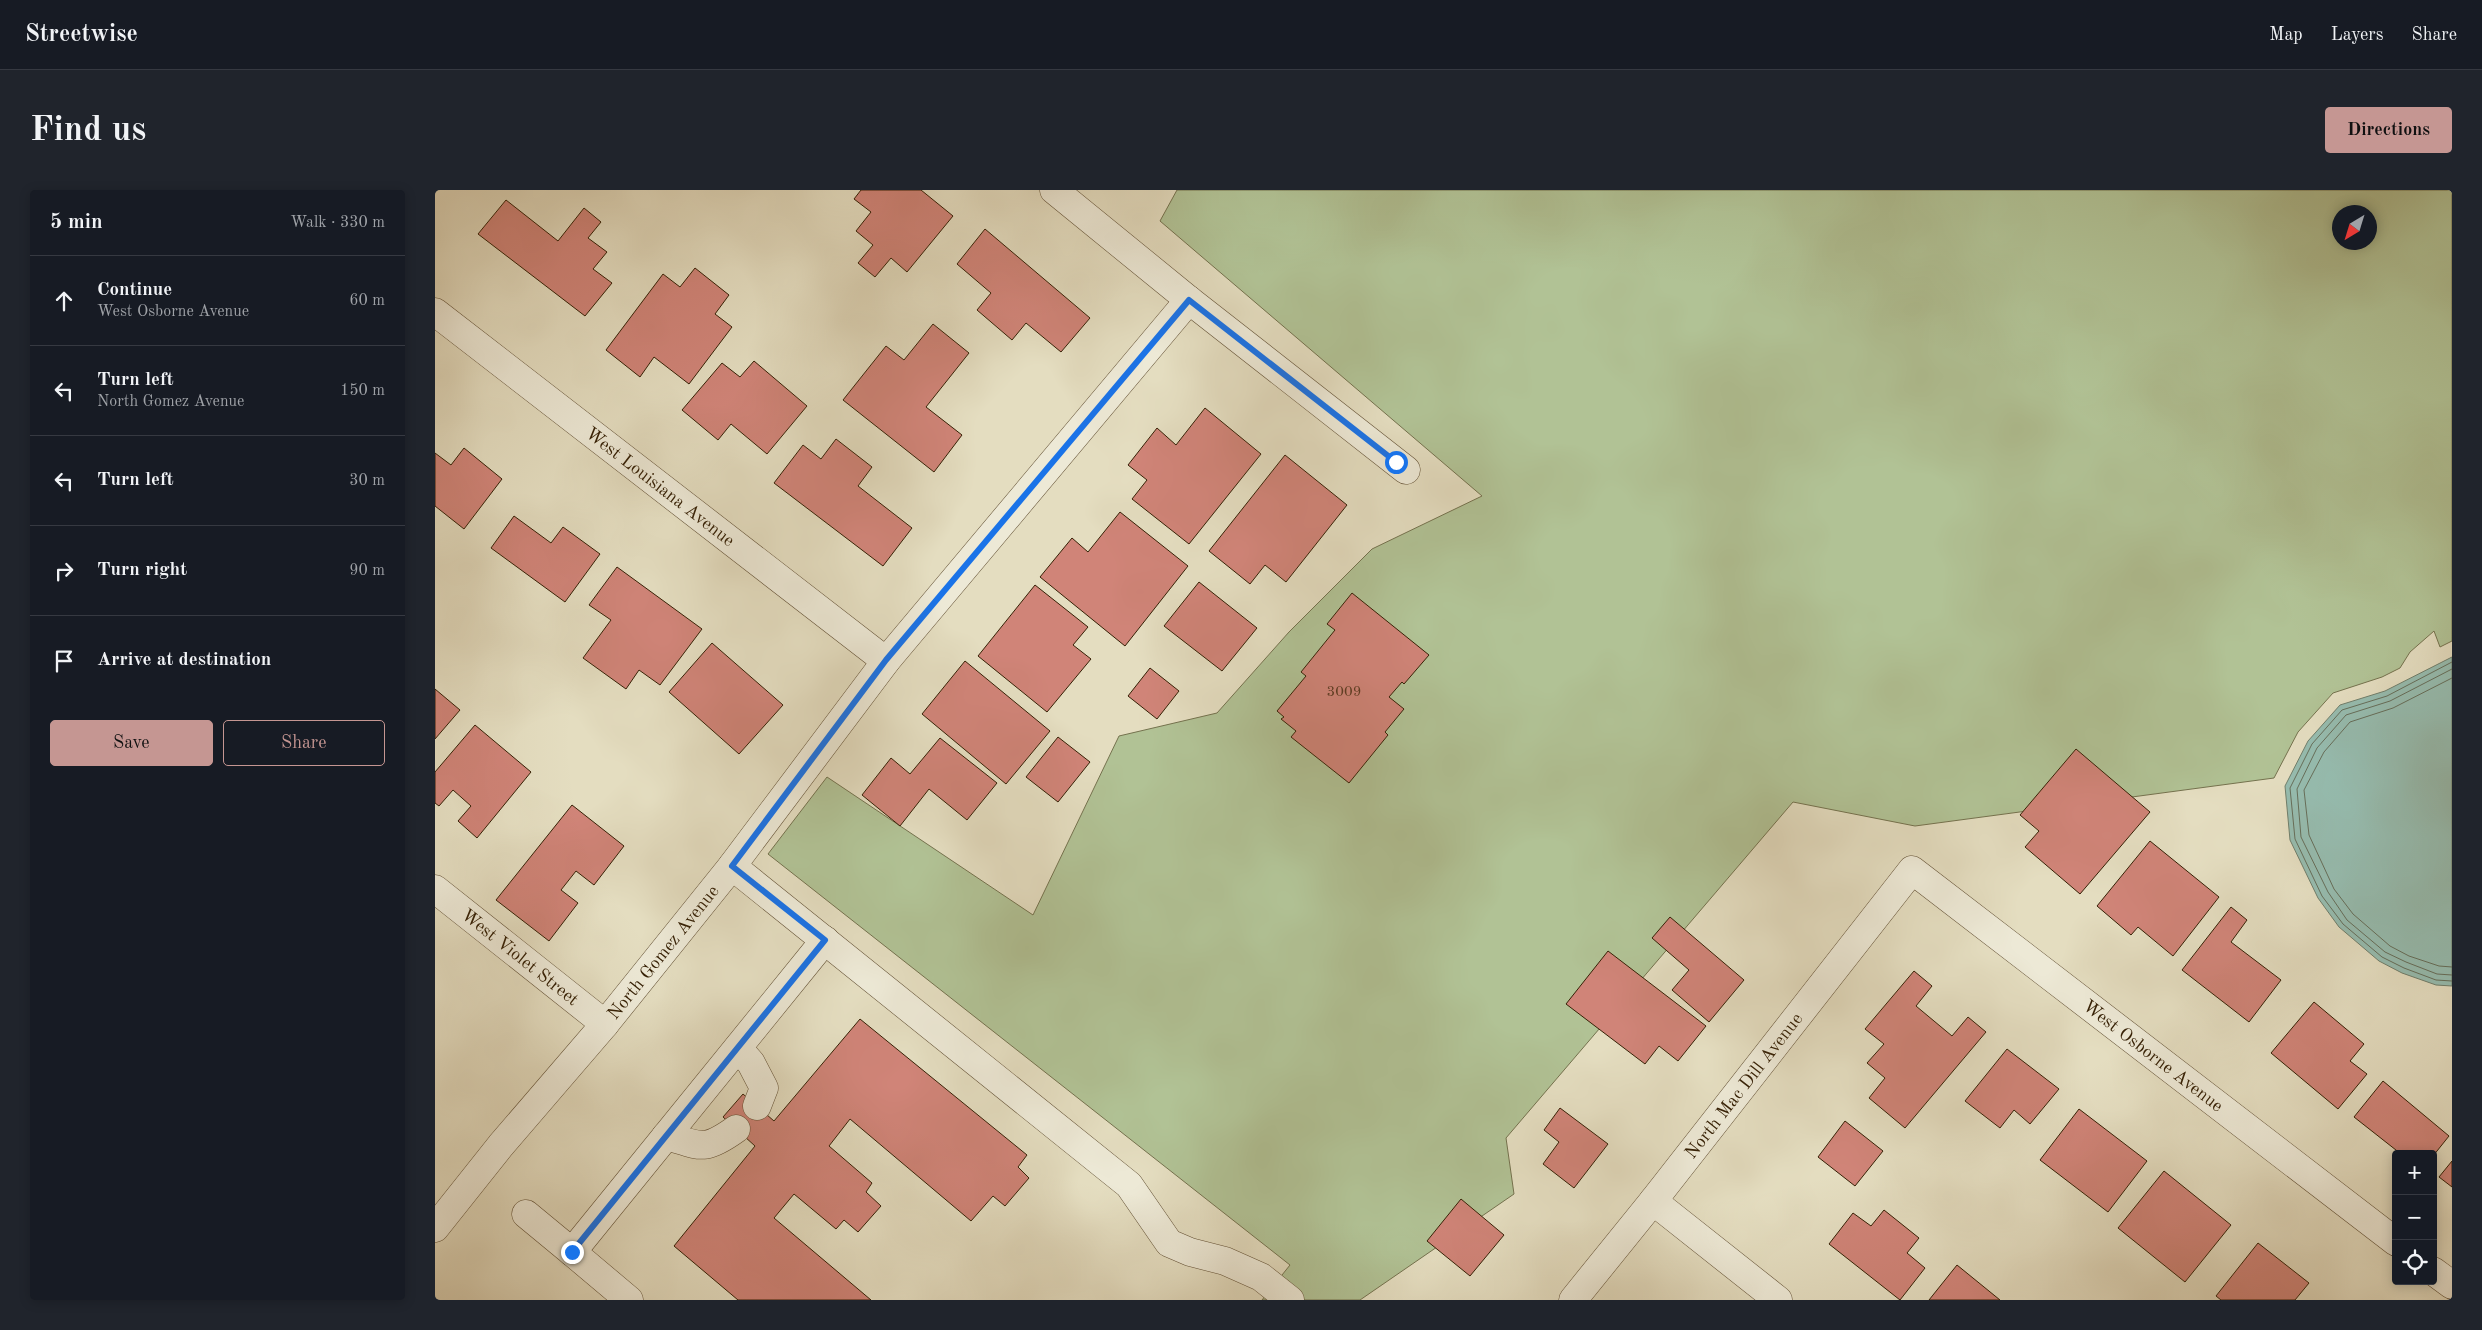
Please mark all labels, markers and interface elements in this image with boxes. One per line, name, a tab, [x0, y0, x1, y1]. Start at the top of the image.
text: Streetwise	[25, 23, 138, 47]
text: Map	[2269, 26, 2303, 44]
text: Layers	[2331, 26, 2383, 44]
text: Share	[2411, 26, 2457, 44]
button: Directions	[2325, 107, 2452, 153]
text: Find us	[30, 113, 146, 148]
north arrow	[2332, 205, 2377, 250]
text: 5 min	[50, 212, 103, 233]
text: Walk · 330 m	[290, 215, 385, 231]
text: Continue	[97, 281, 172, 300]
icon: ahead	[50, 287, 78, 315]
text: 60 m	[349, 293, 385, 309]
text: West Osborne Avenue	[97, 304, 249, 320]
text: Turn left	[97, 371, 174, 390]
icon: left	[50, 377, 78, 405]
text: 150 m	[340, 383, 385, 399]
text: North Gomez Avenue	[97, 394, 244, 410]
street label: West Louisiana Avenue	[582, 424, 738, 550]
route start	[1385, 451, 1408, 474]
icon: left	[50, 467, 78, 495]
text: Turn left	[97, 471, 174, 490]
text: 30 m	[349, 473, 385, 489]
icon: right	[50, 557, 78, 585]
text: Turn right	[97, 561, 187, 580]
text: 90 m	[349, 563, 385, 579]
icon: arrive	[50, 647, 78, 675]
text: Arrive at destination	[97, 651, 271, 670]
house number: 3009	[1327, 685, 1361, 700]
button: Save	[50, 720, 213, 766]
button: Share	[223, 720, 385, 766]
street label: North Gomez Avenue	[605, 882, 723, 1023]
street label: West Violet Street	[458, 906, 582, 1009]
street label: West Osborne Avenue	[2079, 997, 2226, 1116]
street label: North Mac Dill Avenue	[1682, 1010, 1807, 1162]
map controls	[2392, 1150, 2437, 1285]
button: +	[2392, 1150, 2437, 1195]
button: −	[2392, 1195, 2437, 1240]
button: locate	[2392, 1240, 2437, 1285]
route end	[561, 1241, 584, 1264]

